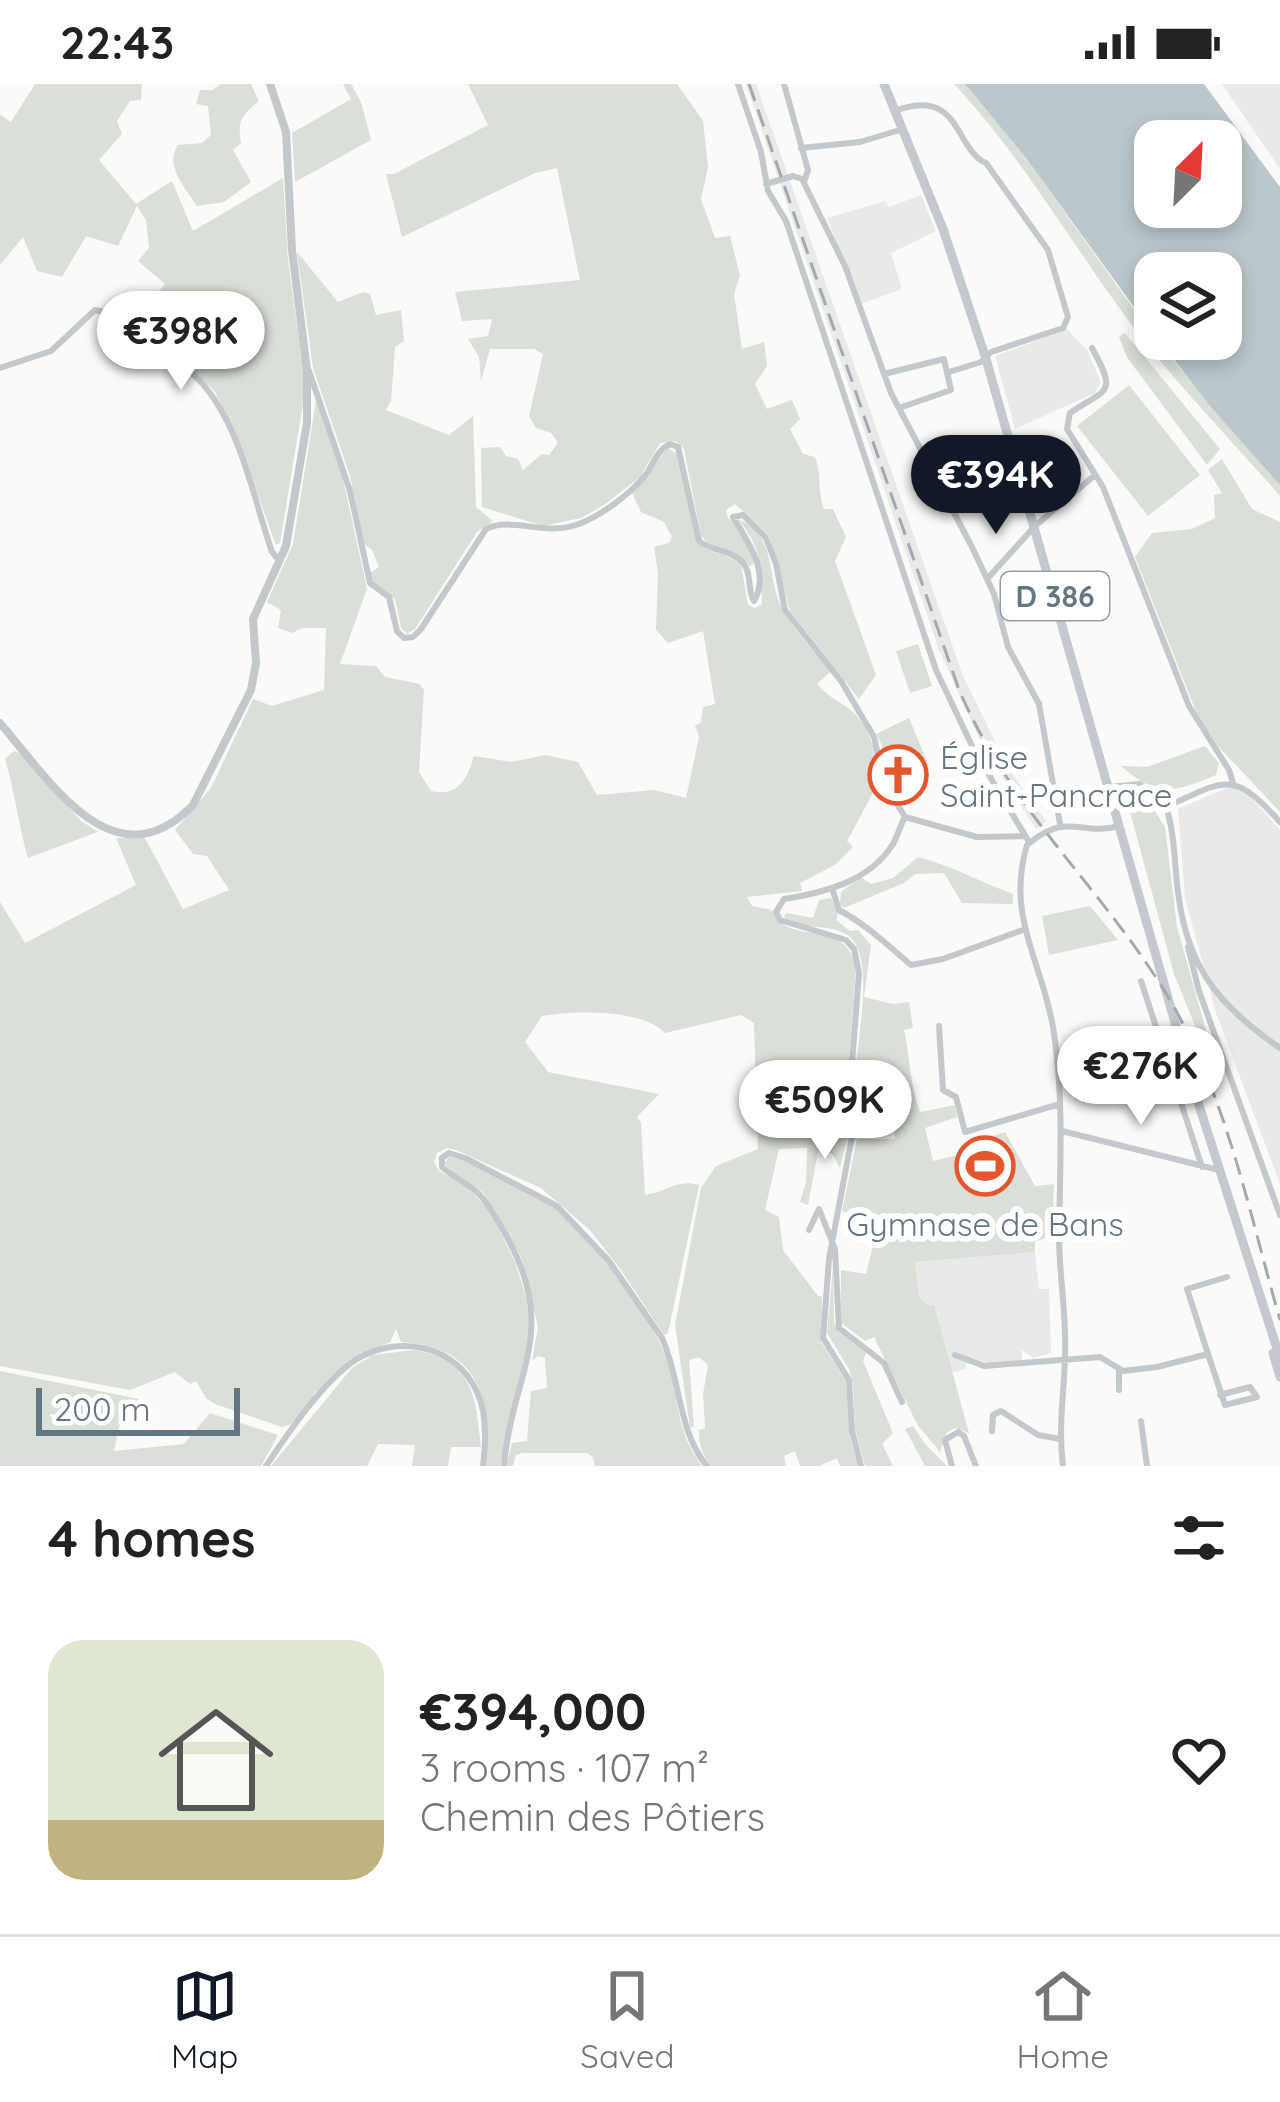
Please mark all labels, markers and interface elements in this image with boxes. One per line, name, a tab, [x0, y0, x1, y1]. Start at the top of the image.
text: 22:43	[60, 14, 174, 70]
north arrow	[1134, 120, 1242, 228]
map controls	[1134, 120, 1242, 360]
button: layers	[1134, 252, 1242, 360]
pin: €398K	[97, 291, 265, 393]
text: €398K	[124, 305, 238, 354]
pin: €394K	[912, 435, 1080, 537]
text: €394K	[938, 449, 1054, 498]
road number: D 386	[1001, 572, 1109, 620]
place label: Église Saint-Pancrace	[940, 736, 1172, 815]
church icon: Église Saint-Pancrace	[867, 744, 929, 806]
pin: €276K	[1057, 1026, 1225, 1128]
text: €276K	[1084, 1040, 1198, 1089]
pin: €509K	[741, 1060, 909, 1162]
text: €509K	[766, 1074, 884, 1123]
sports icon: Gymnase de Bans	[954, 1135, 1016, 1197]
place label: Gymnase de Bans	[846, 1203, 1124, 1244]
scale bar	[36, 1382, 240, 1435]
text: 200 m	[54, 1388, 151, 1429]
icon: filters	[1166, 1505, 1232, 1571]
text: 4 homes	[48, 1506, 256, 1570]
text: €394,000	[420, 1679, 646, 1743]
icon: home	[144, 1688, 288, 1832]
icon: heart	[1166, 1727, 1232, 1793]
text: 3 rooms · 107 m²	[420, 1743, 709, 1792]
text: Chemin des Pôtiers	[420, 1792, 765, 1841]
tab: Map	[171, 1963, 238, 2076]
tab: Saved	[580, 1963, 674, 2076]
tab: Home	[1017, 1963, 1109, 2076]

